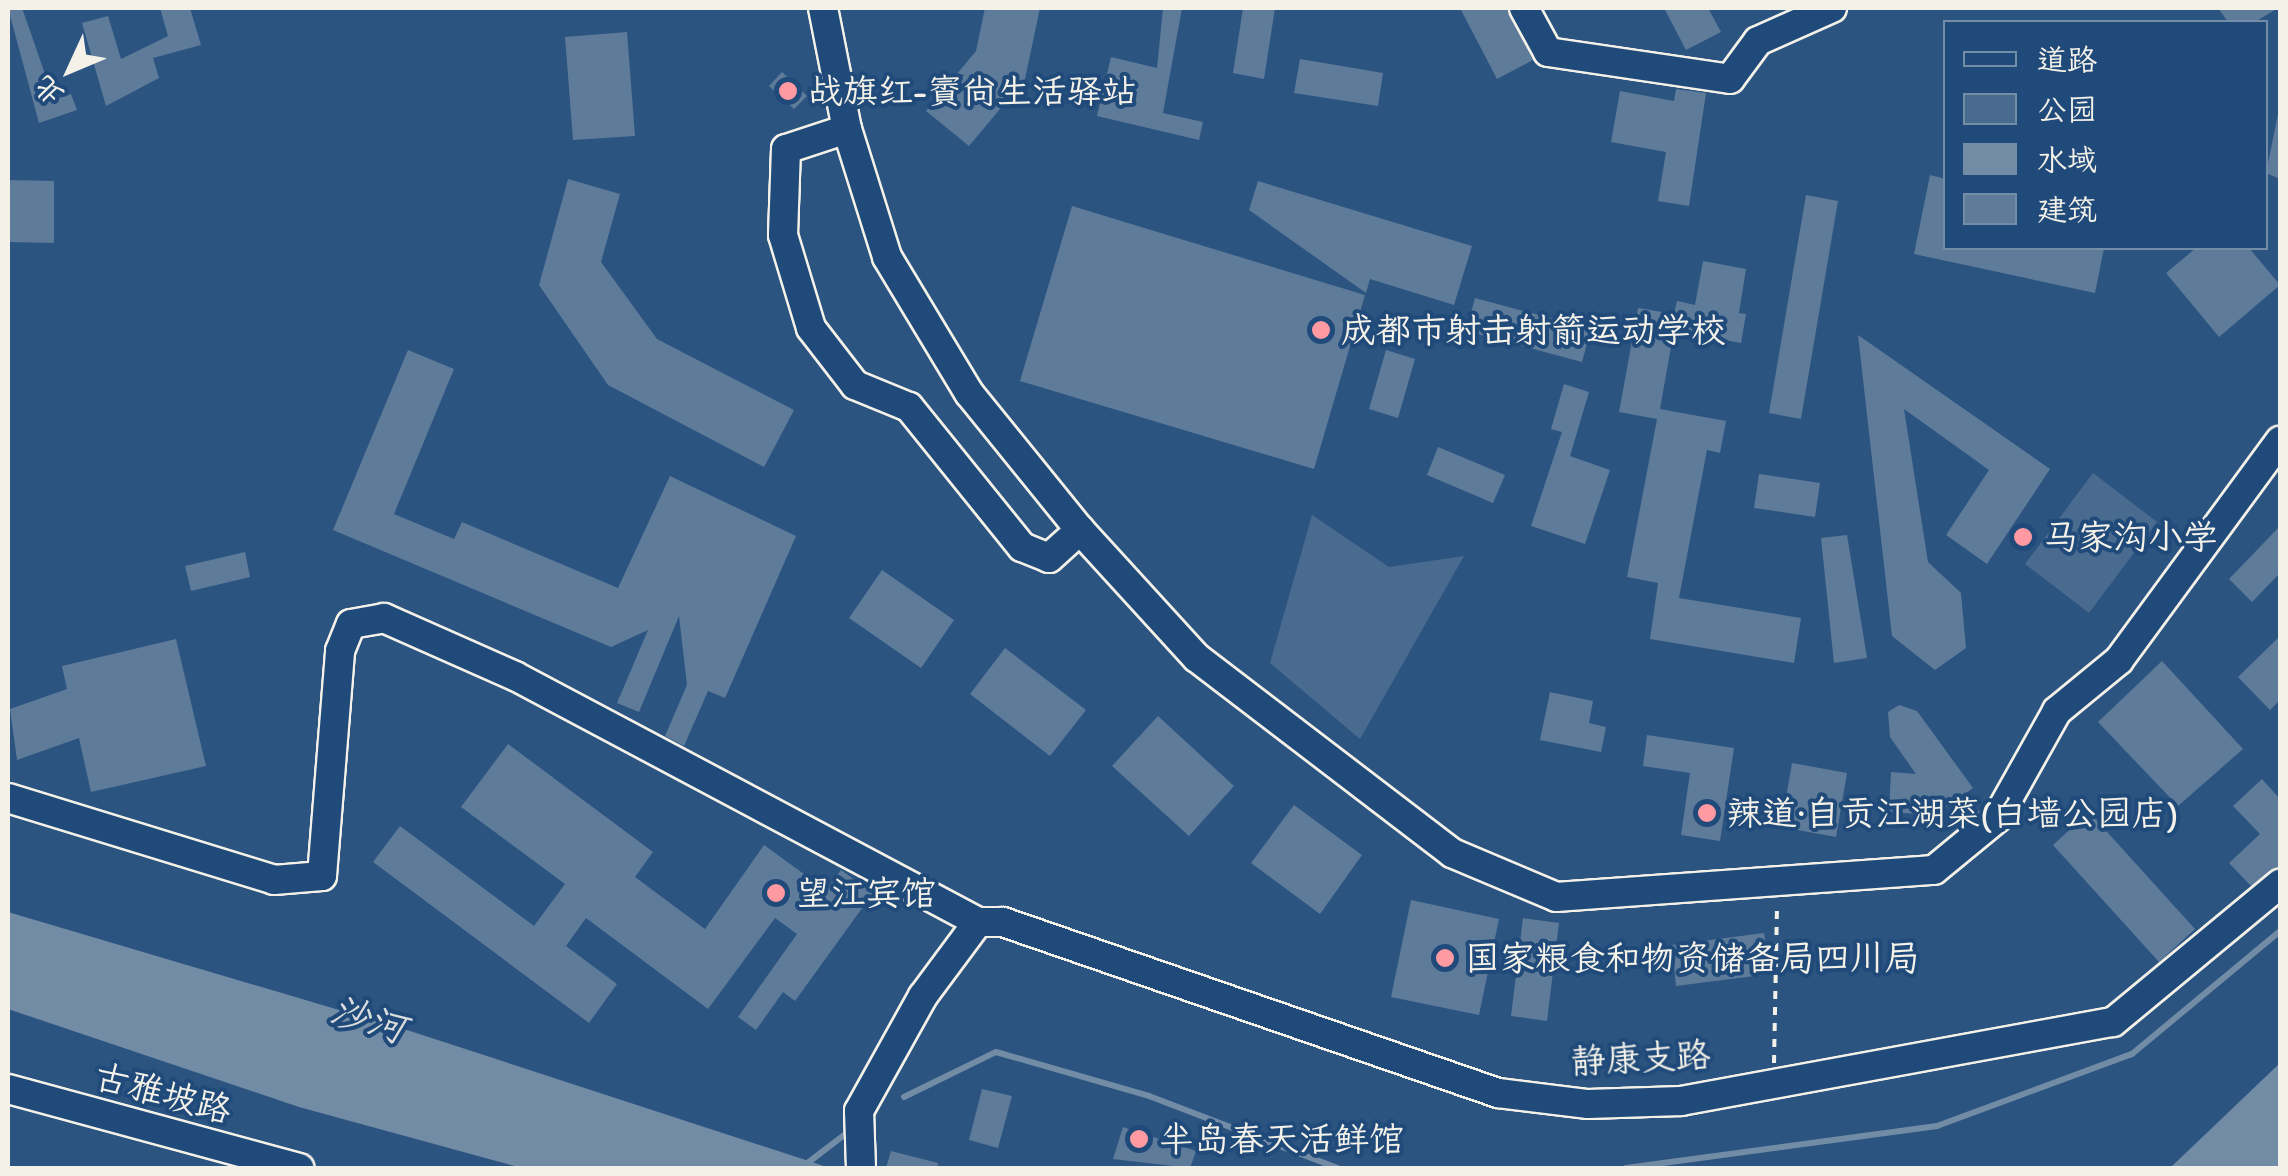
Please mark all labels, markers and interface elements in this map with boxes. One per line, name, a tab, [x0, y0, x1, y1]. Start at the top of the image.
north arrow	[20, 20, 120, 120]
legend	[1943, 20, 2268, 250]
text: 道路	[2037, 41, 2097, 78]
text: 北	[26, 69, 70, 113]
place label: 战旗红-賨尚生活驿站	[808, 70, 1137, 112]
marker: 战旗红-賨尚生活驿站	[777, 80, 799, 102]
text: 公园	[2037, 91, 2097, 128]
text: 水域	[2037, 141, 2097, 178]
text: 建筑	[2037, 191, 2097, 228]
place label: 成都市射击射箭运动学校	[1341, 309, 1726, 351]
marker: 成都市射击射箭运动学校	[1310, 319, 1332, 341]
place label: 马家沟小学	[2043, 516, 2218, 558]
marker: 马家沟小学	[2012, 526, 2034, 548]
place label: 辣道·自贡江湖菜(白墙公园店)	[1727, 792, 2178, 834]
marker: 辣道·自贡江湖菜(白墙公园店)	[1696, 802, 1718, 824]
place label: 望江宾馆	[796, 872, 936, 914]
marker: 望江宾馆	[765, 882, 787, 904]
place label: 国家粮食和物资储备局四川局	[1465, 937, 1920, 979]
marker: 国家粮食和物资储备局四川局	[1434, 947, 1456, 969]
water label: 沙河	[325, 987, 411, 1053]
street label: 静康支路	[1570, 1033, 1712, 1083]
street label: 古雅坡路	[90, 1055, 236, 1131]
place label: 半岛春天活鲜馆	[1159, 1118, 1404, 1160]
marker: 半岛春天活鲜馆	[1128, 1128, 1150, 1150]

